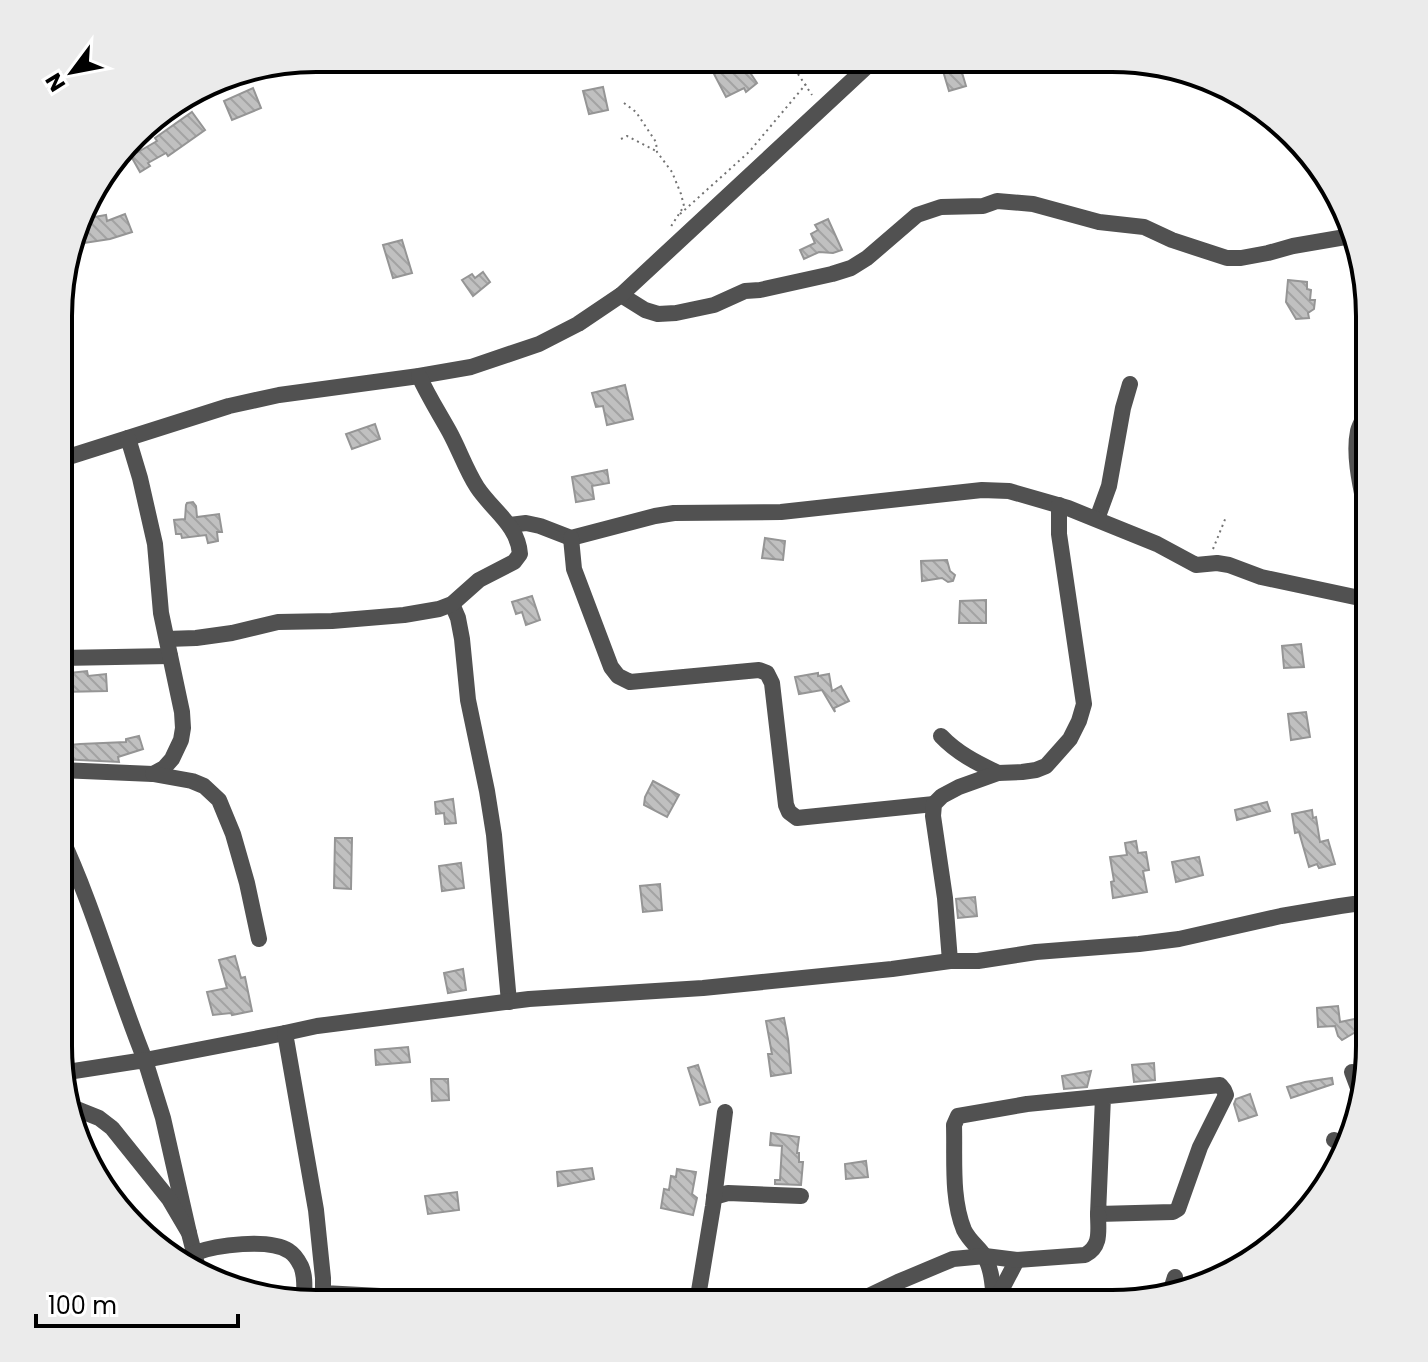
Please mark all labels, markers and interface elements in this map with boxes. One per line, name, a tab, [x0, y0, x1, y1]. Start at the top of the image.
north arrow	[32, 32, 112, 112]
text: N	[38, 67, 73, 98]
scale bar	[36, 1278, 238, 1328]
text: 100 m	[48, 1289, 117, 1322]

